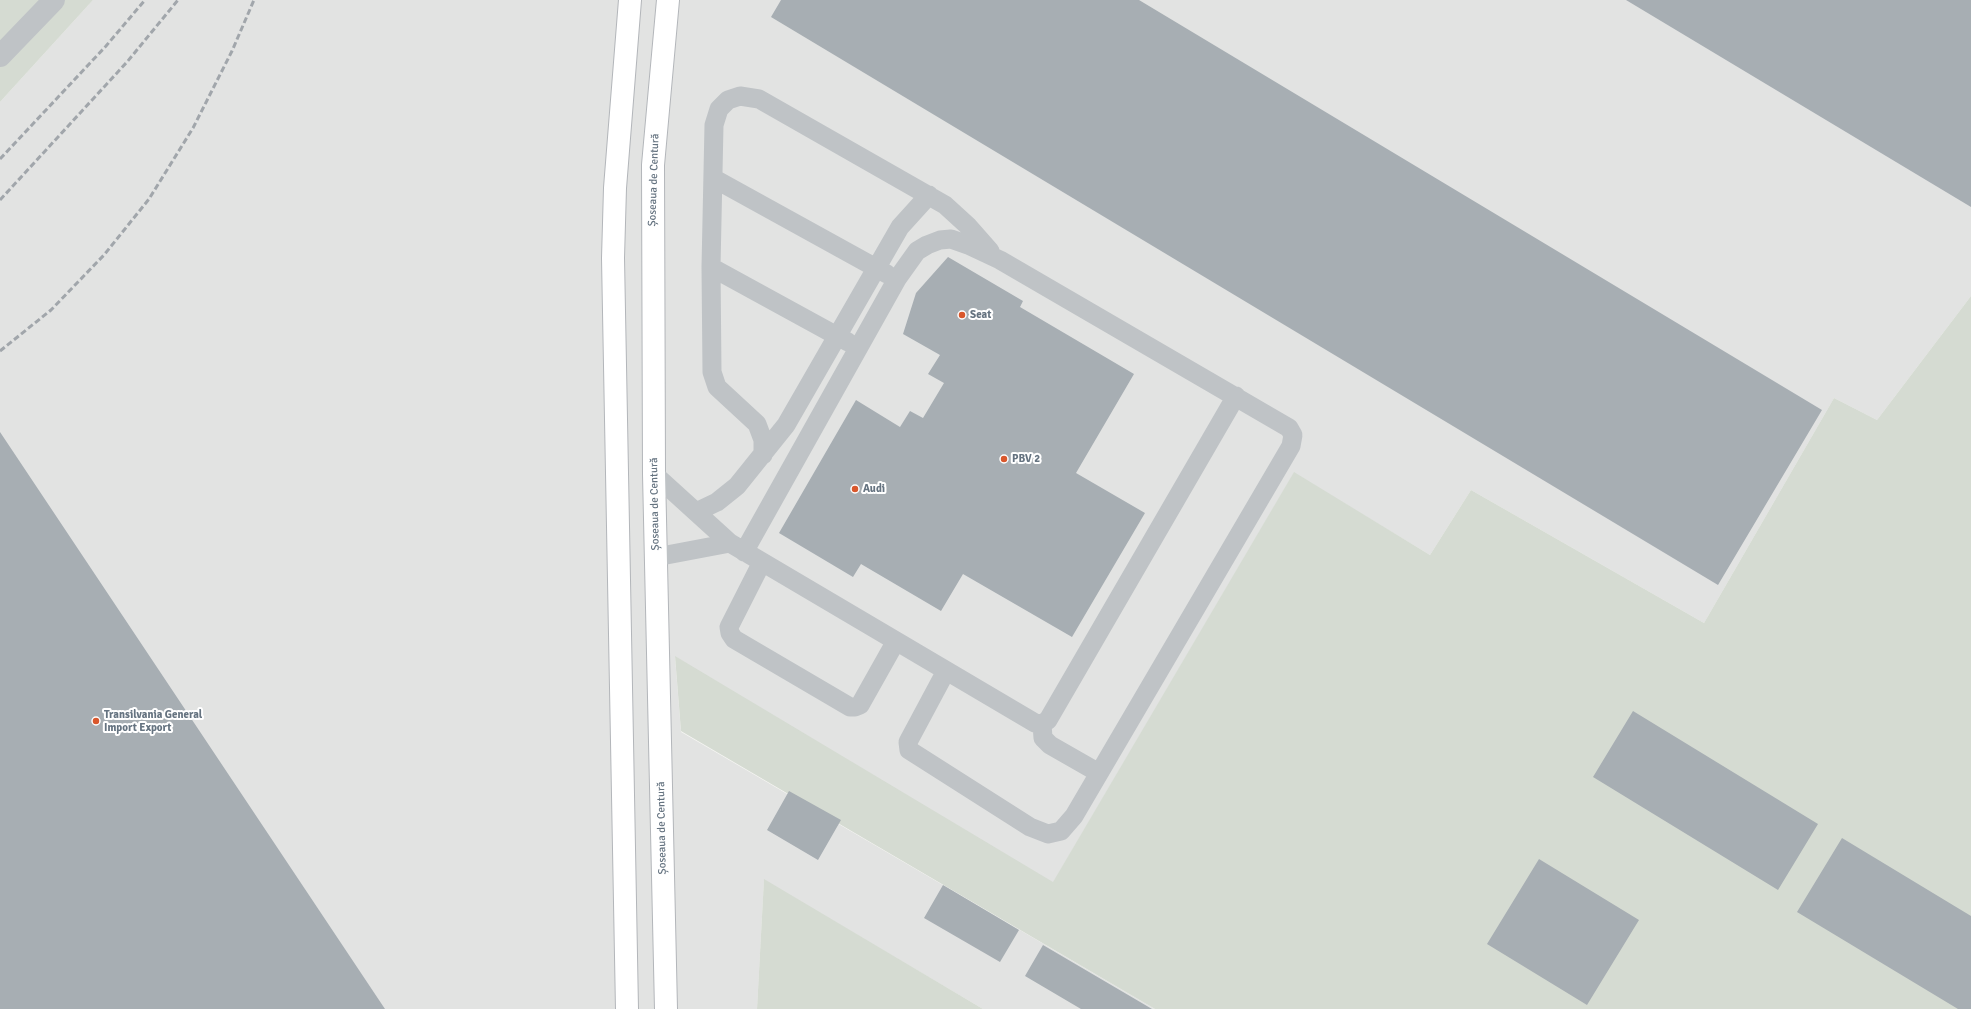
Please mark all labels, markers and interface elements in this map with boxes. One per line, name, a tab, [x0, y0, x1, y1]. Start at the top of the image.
street label: Șoseaua de Centură	[646, 133, 662, 227]
place label: Seat	[970, 308, 991, 322]
marker: Seat	[957, 310, 967, 320]
place label: PBV 2	[1012, 452, 1040, 466]
marker: PBV 2	[999, 454, 1009, 464]
street label: Șoseaua de Centură	[648, 457, 662, 551]
place label: Audi	[863, 482, 885, 496]
marker: Audi	[850, 484, 860, 494]
place label: Transilvania General Import Export	[104, 708, 202, 734]
marker: Transilvania General Import Export	[91, 716, 101, 726]
street label: Șoseaua de Centură	[655, 781, 669, 875]

